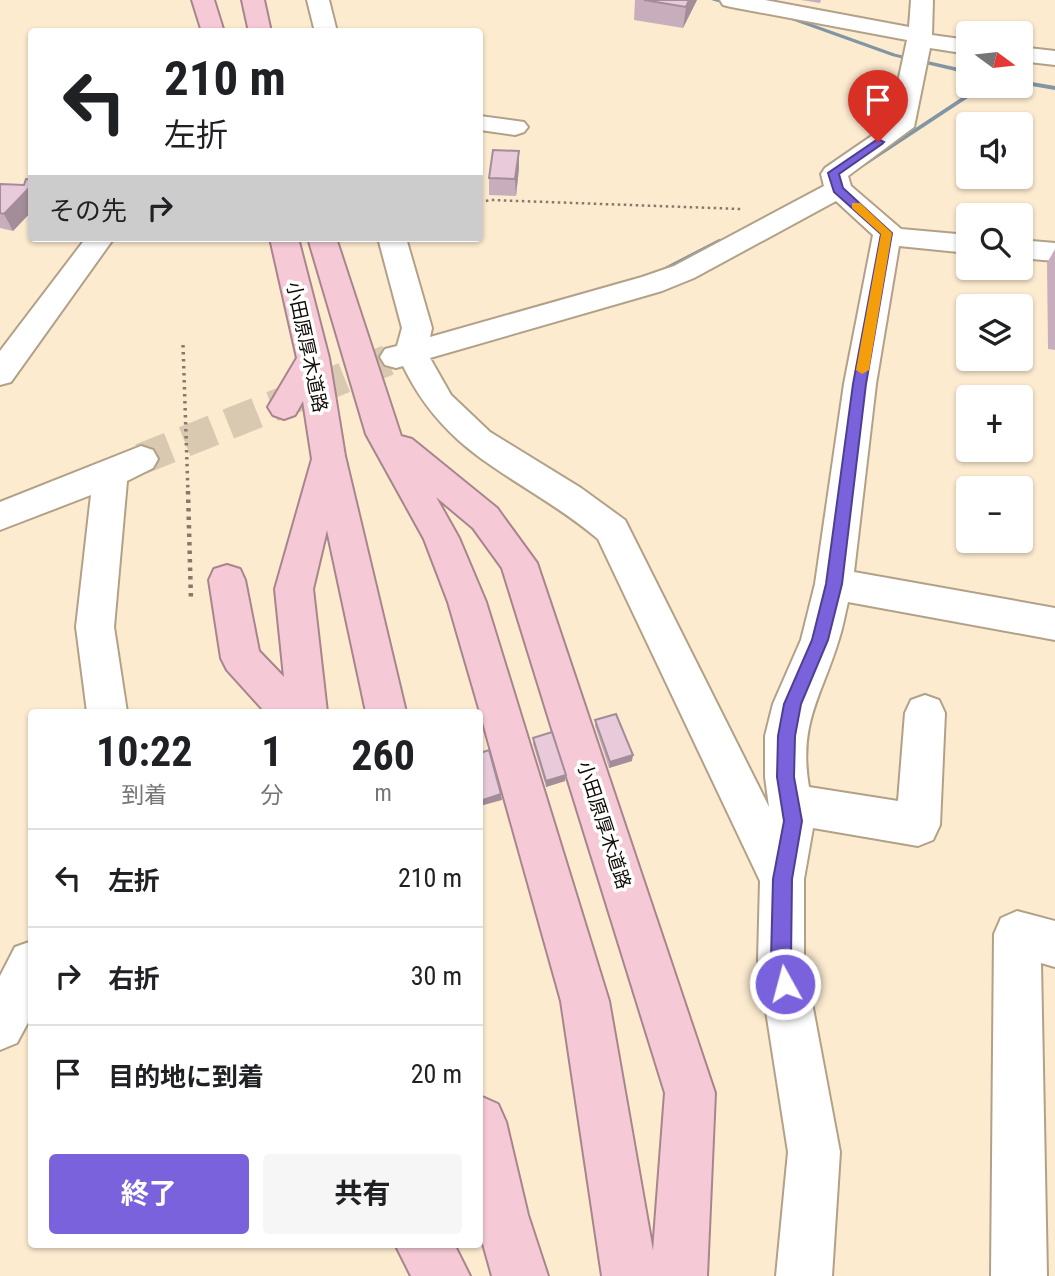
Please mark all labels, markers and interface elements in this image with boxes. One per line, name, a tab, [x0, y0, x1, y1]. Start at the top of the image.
north arrow	[956, 21, 1032, 98]
map controls	[956, 21, 1033, 553]
text: 210 m	[164, 50, 286, 107]
icon: left	[49, 56, 140, 147]
pin	[848, 70, 908, 142]
icon: arrive	[859, 81, 897, 119]
button: sound	[956, 112, 1033, 189]
text: 左折	[164, 116, 228, 154]
icon: right	[141, 189, 179, 227]
text: その先	[49, 196, 127, 226]
button: search	[956, 203, 1033, 280]
street label: 小田原厚木道路	[282, 280, 332, 414]
button: layers	[956, 294, 1033, 371]
button: +	[956, 385, 1033, 462]
button: −	[956, 476, 1033, 553]
text: 10:22	[96, 727, 192, 776]
text: 1	[261, 727, 282, 776]
text: 260	[351, 731, 415, 780]
street label: 小田原厚木道路	[573, 758, 635, 892]
text: m	[374, 780, 392, 807]
text: 到着	[121, 782, 167, 809]
text: 分	[260, 782, 283, 809]
icon: left	[49, 859, 87, 897]
text: 210 m	[398, 863, 462, 893]
text: 左折	[108, 866, 160, 896]
position arrow	[748, 947, 822, 1021]
icon: right	[49, 957, 87, 995]
text: 30 m	[411, 961, 462, 991]
text: 右折	[108, 964, 160, 994]
icon: arrive	[49, 1055, 87, 1093]
text: 20 m	[411, 1059, 462, 1089]
text: 目的地に到着	[108, 1062, 264, 1092]
button: 終了	[49, 1154, 249, 1234]
button: 共有	[263, 1154, 462, 1234]

